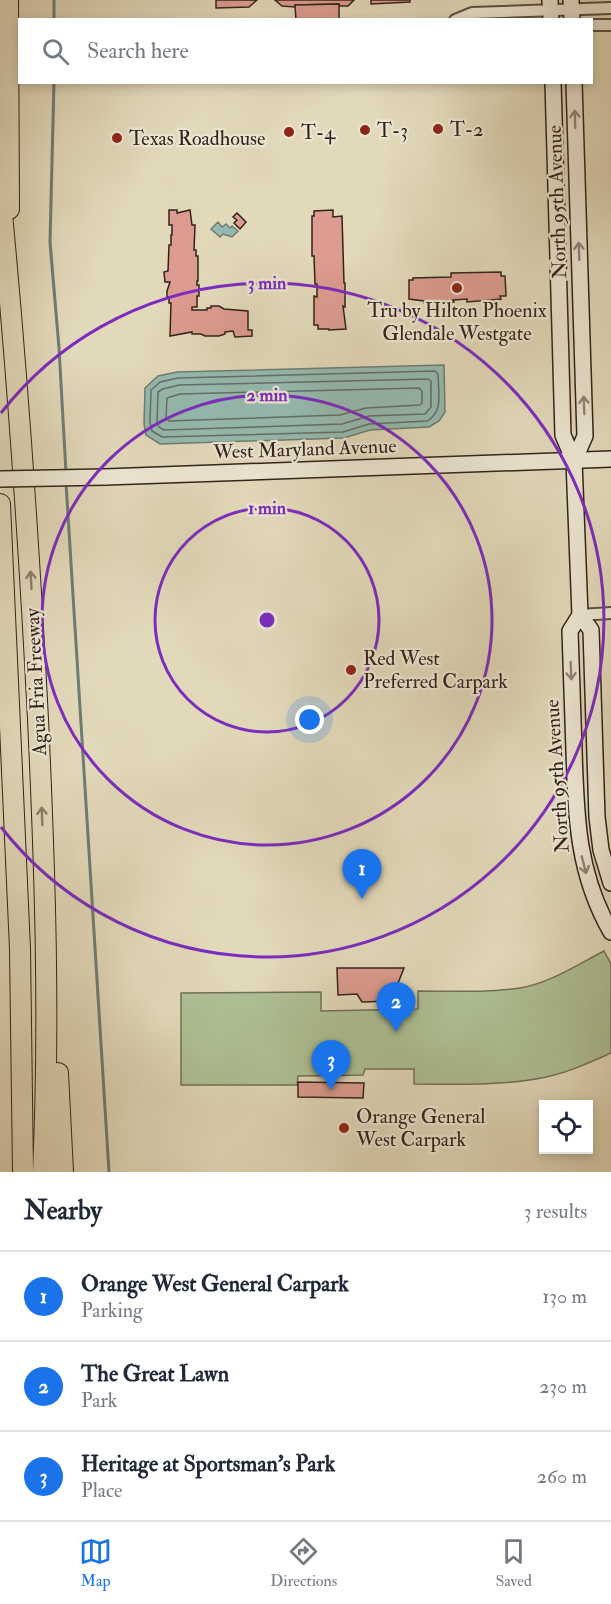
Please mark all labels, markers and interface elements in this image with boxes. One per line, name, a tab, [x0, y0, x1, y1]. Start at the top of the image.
search box	[18, 18, 593, 84]
icon: search	[39, 35, 72, 68]
text: Search here	[87, 37, 189, 65]
one-way arrow	[569, 110, 581, 130]
place label: T-2	[450, 117, 483, 142]
place label: T-3	[377, 118, 408, 143]
place label: T-4	[301, 120, 336, 145]
marker: T-2	[431, 122, 445, 136]
marker: T-3	[358, 123, 372, 137]
marker: T-4	[282, 125, 296, 139]
street label: North 95th Avenue	[542, 125, 572, 279]
place label: Texas Roadhouse	[129, 126, 265, 151]
marker: Texas Roadhouse	[110, 131, 124, 145]
one-way arrow	[573, 241, 585, 261]
text: 3 min	[248, 272, 287, 295]
marker: Tru by Hilton Phoenix Glendale Westgate	[450, 281, 464, 295]
place label: Tru by Hilton Phoenix Glendale Westgate	[367, 298, 547, 346]
text: 2 min	[247, 384, 288, 407]
one-way arrow	[578, 395, 590, 415]
street label: West Maryland Avenue	[212, 433, 397, 465]
text: 1 min	[248, 497, 287, 520]
one-way arrow	[25, 570, 36, 590]
street label: Agua Fria Freeway	[20, 606, 52, 758]
centre of rings	[257, 610, 277, 630]
place label: Red West Preferred Carpark	[363, 646, 508, 695]
one-way arrow	[566, 660, 577, 680]
marker: Red West Preferred Carpark	[344, 663, 358, 677]
street label: North 95th Avenue	[539, 698, 575, 854]
your location	[295, 705, 324, 734]
one-way arrow	[37, 807, 48, 827]
pin: 1	[342, 850, 382, 899]
one-way arrow	[579, 855, 591, 874]
pin: 2	[376, 982, 416, 1032]
pin: 3	[312, 1040, 350, 1090]
map controls	[539, 1100, 593, 1154]
button: locate	[539, 1100, 593, 1154]
place label: Orange General West Carpark	[355, 1104, 485, 1153]
marker: Orange General West Carpark	[337, 1121, 351, 1135]
text: Nearby	[24, 1195, 102, 1227]
text: 3 results	[524, 1199, 587, 1224]
text: Orange West General Carpark	[81, 1270, 349, 1298]
text: 1	[40, 1284, 47, 1309]
text: 130 m	[542, 1284, 587, 1309]
text: Parking	[81, 1298, 143, 1323]
text: The Great Lawn	[81, 1360, 229, 1388]
text: 2	[38, 1374, 49, 1399]
text: 230 m	[539, 1374, 587, 1399]
text: Park	[81, 1388, 117, 1413]
text: Heritage at Sportsman's Park	[81, 1450, 335, 1478]
text: 3	[40, 1464, 47, 1489]
text: 260 m	[537, 1464, 587, 1489]
text: Place	[81, 1478, 122, 1503]
tab: Map	[79, 1535, 112, 1591]
tab: Directions	[270, 1535, 337, 1591]
tab: Saved	[495, 1535, 532, 1591]

